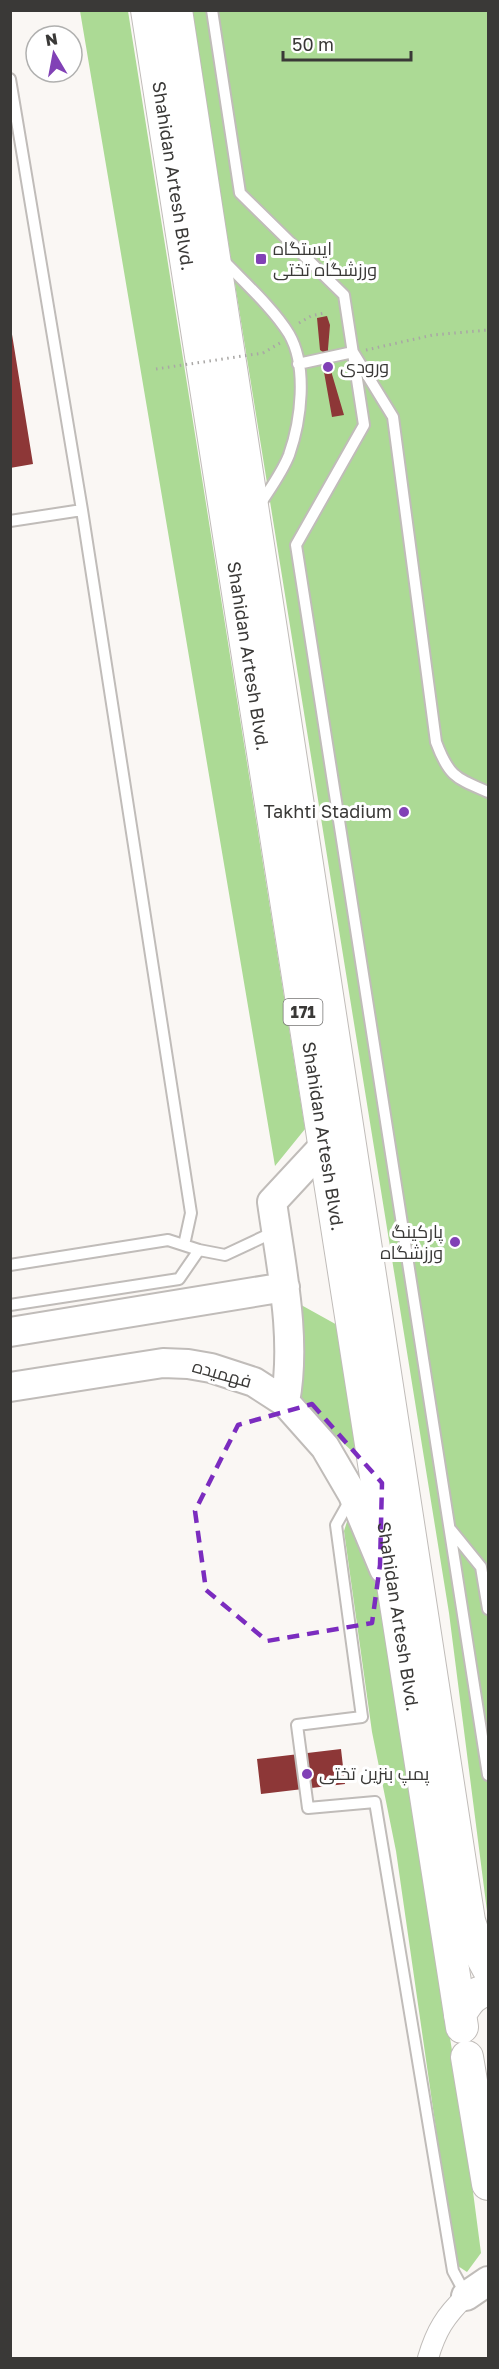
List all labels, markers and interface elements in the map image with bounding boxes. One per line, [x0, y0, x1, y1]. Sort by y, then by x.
north arrow [24, 24, 84, 84]
scale bar [283, 24, 410, 62]
text: N [44, 28, 59, 50]
text: 50 m [292, 33, 334, 55]
street label: Shahidan Artesh Blvd. [148, 80, 200, 272]
place label: ایستگاه ورزشگاه تختی [273, 237, 377, 281]
marker: ایستگاه ورزشگاه تختی [254, 252, 268, 266]
place label: ورودی [340, 355, 389, 378]
marker: ورودی [321, 360, 335, 374]
street label: Shahidan Artesh Blvd. [223, 560, 275, 752]
place label: Takhti Stadium [263, 800, 392, 822]
marker: Takhti Stadium [397, 805, 411, 819]
road number: 171 [284, 999, 322, 1025]
street label: Shahidan Artesh Blvd. [298, 1040, 350, 1232]
place label: پارکینگ ورزشگاه [380, 1220, 443, 1264]
marker: پارکینگ ورزشگاه [448, 1235, 462, 1249]
street label: فهمیده [190, 1354, 254, 1393]
street label: Shahidan Artesh Blvd. [373, 1520, 425, 1713]
place label: پمپ بنزین تختی [319, 1762, 430, 1786]
marker: پمپ بنزین تختی [300, 1767, 314, 1781]

